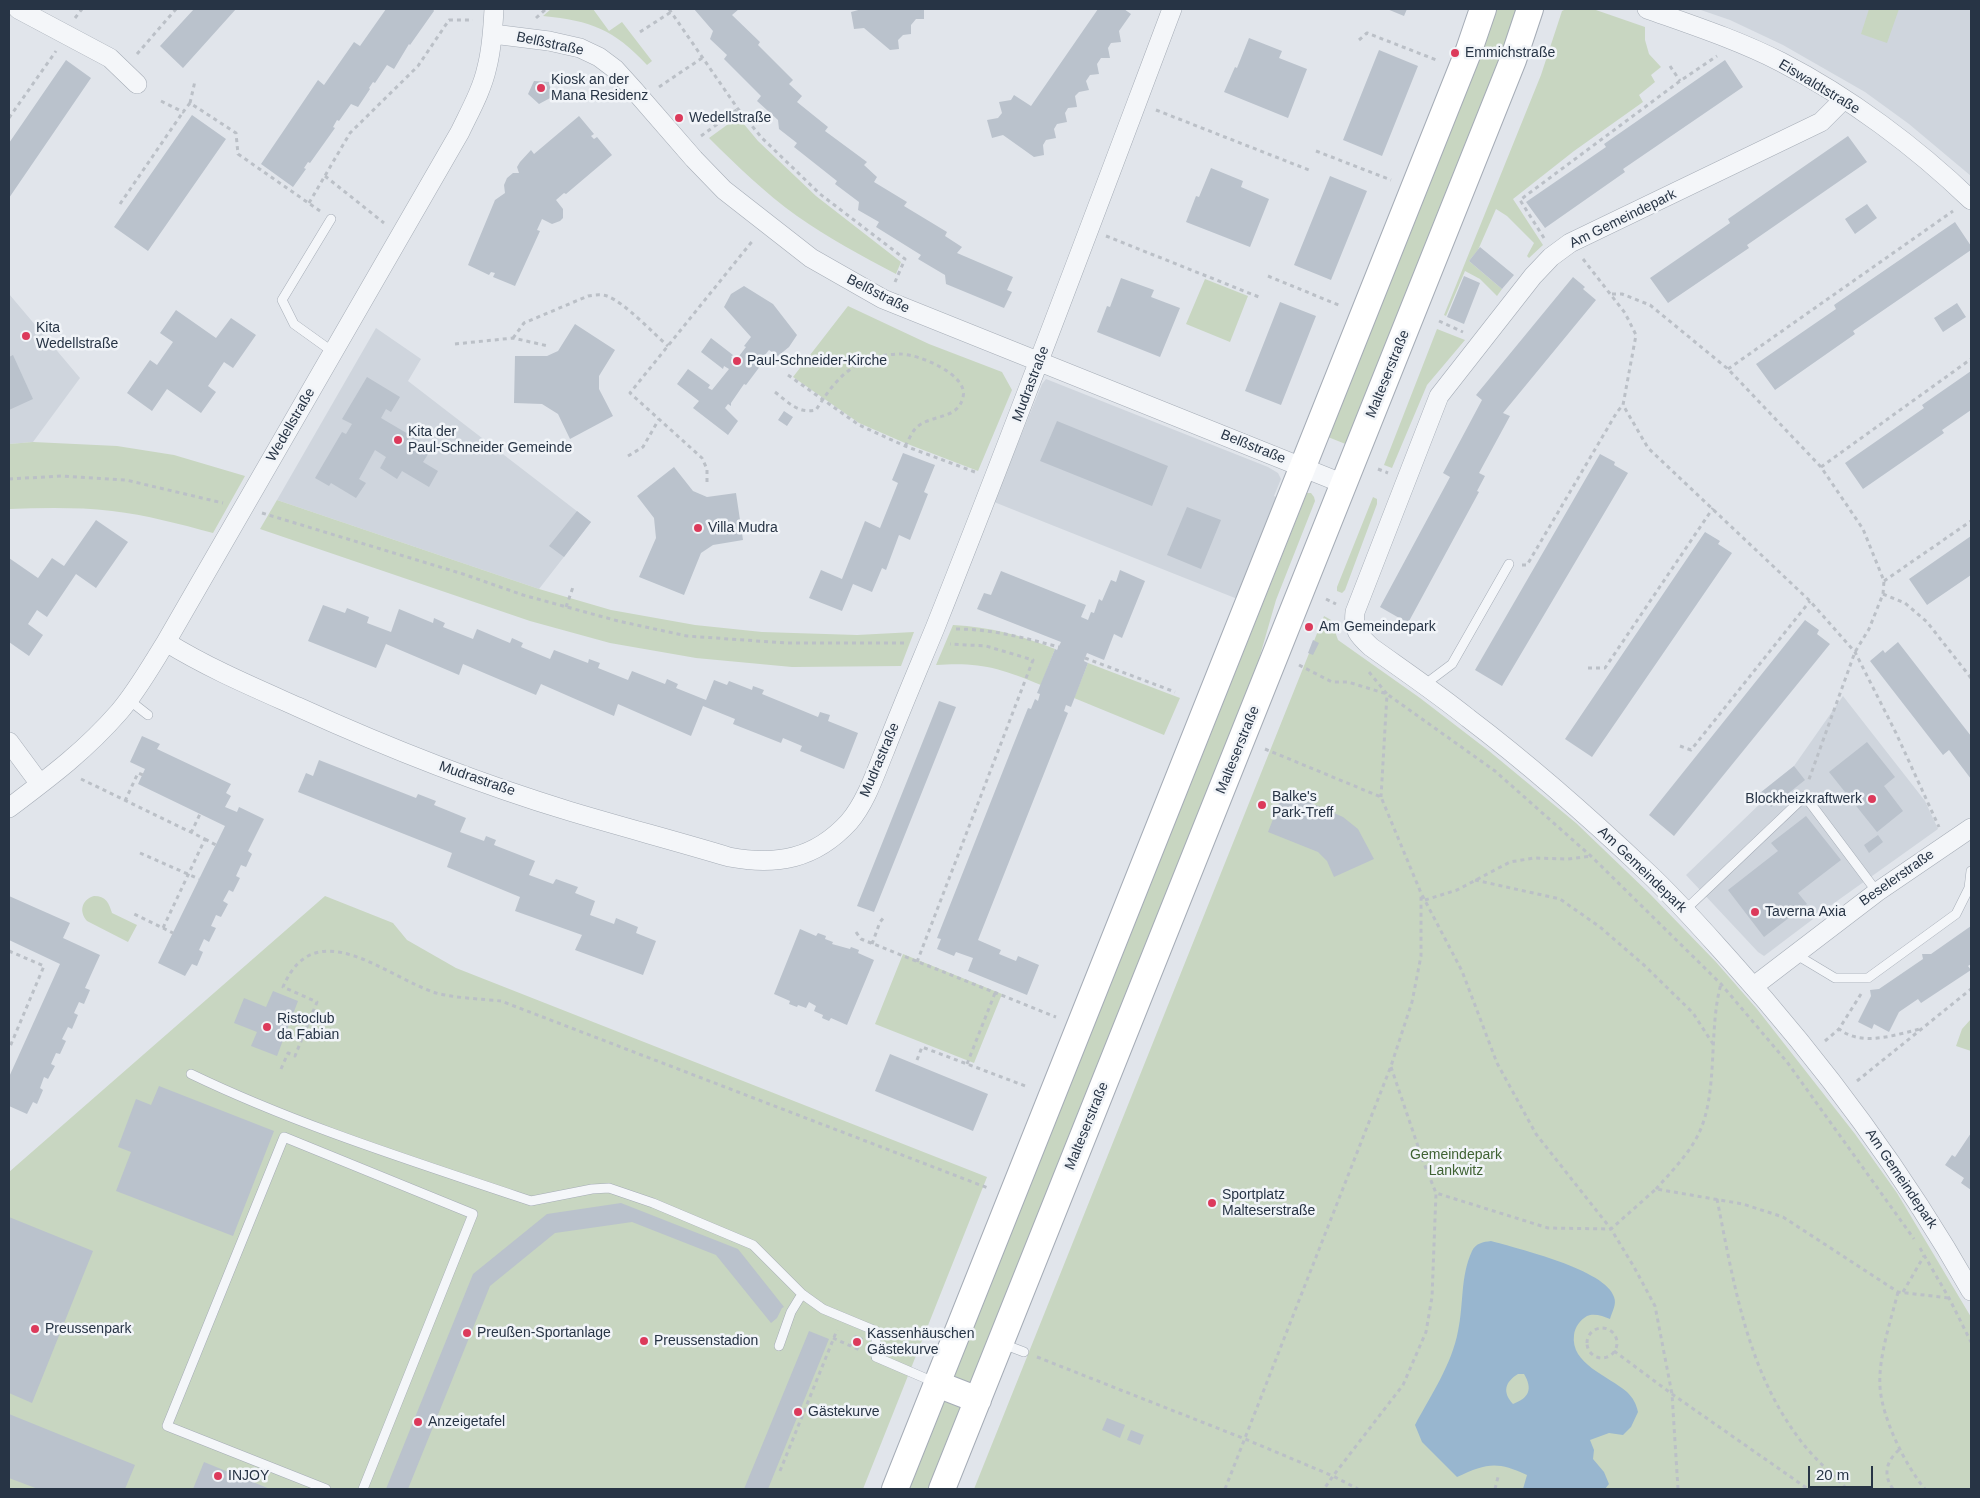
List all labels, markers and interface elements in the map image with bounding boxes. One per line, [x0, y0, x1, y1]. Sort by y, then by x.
street label: Belßstraße [515, 29, 585, 59]
place label: Emmichstraße [1465, 45, 1555, 61]
marker: Emmichstraße [1449, 47, 1461, 59]
street label: Eiswaldtstraße [1775, 56, 1863, 118]
place label: Kiosk an der Mana Residenz [551, 72, 648, 104]
marker: Kiosk an der Mana Residenz [535, 82, 547, 94]
place label: Wedellstraße [689, 110, 771, 126]
marker: Wedellstraße [673, 112, 685, 124]
street label: Am Gemeindepark [1567, 186, 1679, 252]
street label: Belßstraße [844, 271, 912, 317]
place label: Kita Wedellstraße [36, 320, 118, 352]
street label: Malteserstraße [1363, 328, 1413, 420]
marker: Kita Wedellstraße [20, 330, 32, 342]
street label: Mudrastraße [1009, 344, 1053, 424]
place label: Paul-Schneider-Kirche [747, 353, 887, 369]
marker: Paul-Schneider-Kirche [731, 355, 743, 367]
street label: Wedellstraße [263, 385, 319, 465]
place label: Kita der Paul-Schneider Gemeinde [408, 424, 572, 457]
street label: Belßstraße [1218, 426, 1288, 468]
marker: Kita der Paul-Schneider Gemeinde [392, 434, 404, 446]
place label: Villa Mudra [708, 520, 778, 536]
marker: Villa Mudra [692, 522, 704, 534]
place label: Am Gemeindepark [1319, 619, 1436, 635]
marker: Am Gemeindepark [1303, 621, 1315, 633]
street label: Malteserstraße [1213, 704, 1263, 796]
street label: Mudrastraße [857, 720, 903, 800]
street label: Mudrastraße [437, 758, 517, 800]
place label: Balke's Park-Treff [1272, 789, 1333, 822]
place label: Blockheizkraftwerk [1745, 791, 1862, 807]
marker: Blockheizkraftwerk [1866, 793, 1878, 805]
marker: Balke's Park-Treff [1256, 799, 1268, 811]
street label: Am Gemeindepark [1594, 823, 1690, 917]
street label: Beselerstraße [1856, 846, 1938, 910]
place label: Taverna Axia [1765, 904, 1846, 920]
marker: Taverna Axia [1749, 906, 1761, 918]
place label: Ristoclub da Fabian [277, 1011, 339, 1044]
marker: Ristoclub da Fabian [261, 1021, 273, 1033]
street label: Malteserstraße [1062, 1080, 1112, 1172]
street label: Am Gemeindepark [1861, 1126, 1941, 1232]
park label: Gemeindepark Lankwitz [1410, 1147, 1502, 1180]
place label: Sportplatz Malteserstraße [1222, 1187, 1315, 1220]
marker: Sportplatz Malteserstraße [1206, 1197, 1218, 1209]
place label: Preussenpark [45, 1321, 131, 1337]
marker: Preussenpark [29, 1323, 41, 1335]
place label: Preußen-Sportanlage [477, 1325, 611, 1341]
place label: Kassenhäuschen Gästekurve [867, 1326, 974, 1358]
marker: Preußen-Sportanlage [461, 1327, 473, 1339]
place label: Preussenstadion [654, 1333, 758, 1349]
marker: Preussenstadion [638, 1335, 650, 1347]
marker: Kassenhäuschen Gästekurve [851, 1336, 863, 1348]
place label: Gästekurve [808, 1404, 880, 1420]
marker: Gästekurve [792, 1406, 804, 1418]
place label: Anzeigetafel [428, 1414, 505, 1430]
marker: Anzeigetafel [412, 1416, 424, 1428]
scale bar [1810, 1456, 1875, 1488]
text: 20 m [1816, 1466, 1849, 1483]
place label: INJOY [228, 1468, 269, 1484]
marker: INJOY [212, 1470, 224, 1482]

